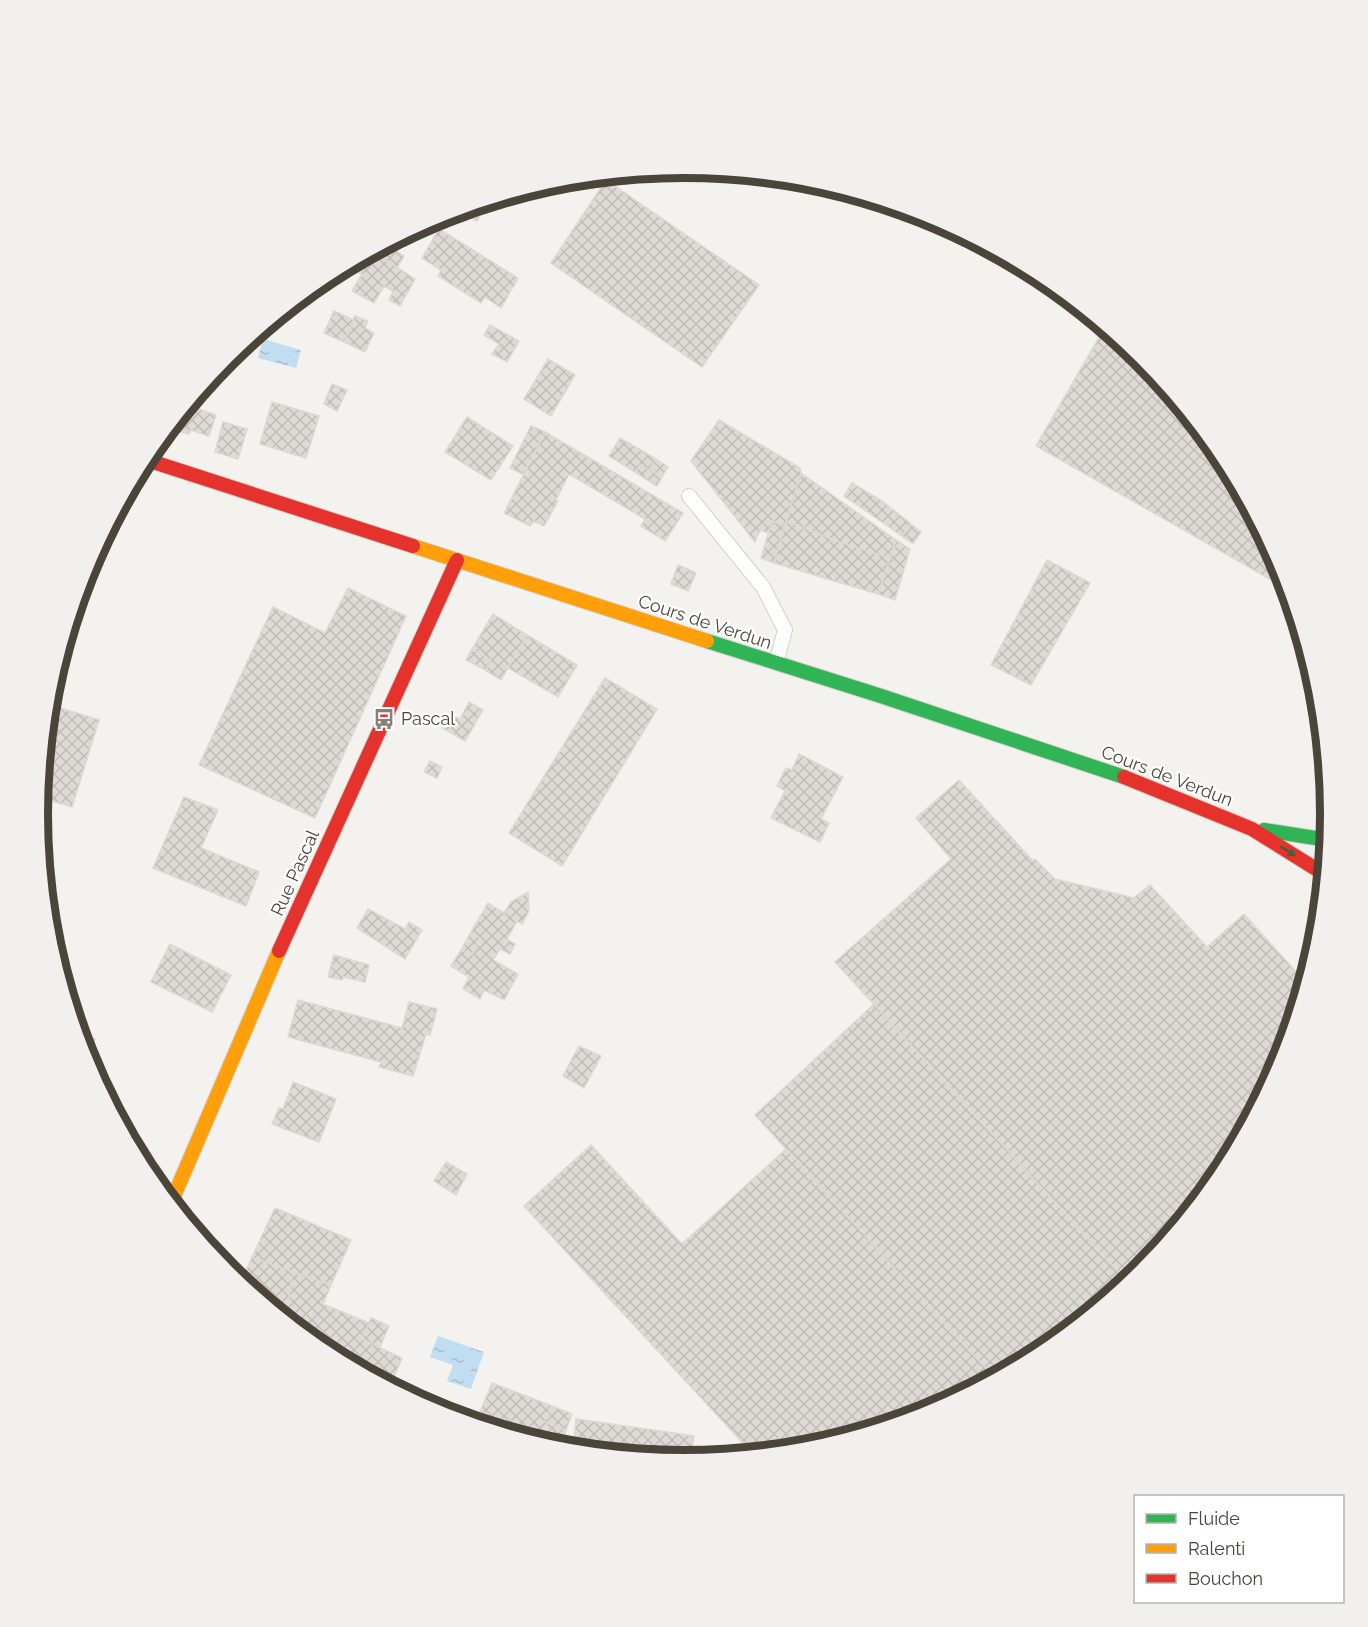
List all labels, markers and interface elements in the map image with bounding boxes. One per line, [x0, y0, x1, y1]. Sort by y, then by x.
street label: Cours de Verdun [636, 590, 775, 653]
bus stop icon: Pascal [372, 707, 396, 731]
place label: Pascal [401, 708, 455, 729]
street label: Cours de Verdun [1098, 741, 1236, 810]
street label: Rue Pascal [266, 827, 323, 919]
one-way arrow [1280, 846, 1296, 857]
legend [1134, 1495, 1344, 1603]
text: Fluide [1188, 1508, 1240, 1529]
text: Ralenti [1188, 1538, 1245, 1559]
text: Bouchon [1188, 1568, 1263, 1589]

